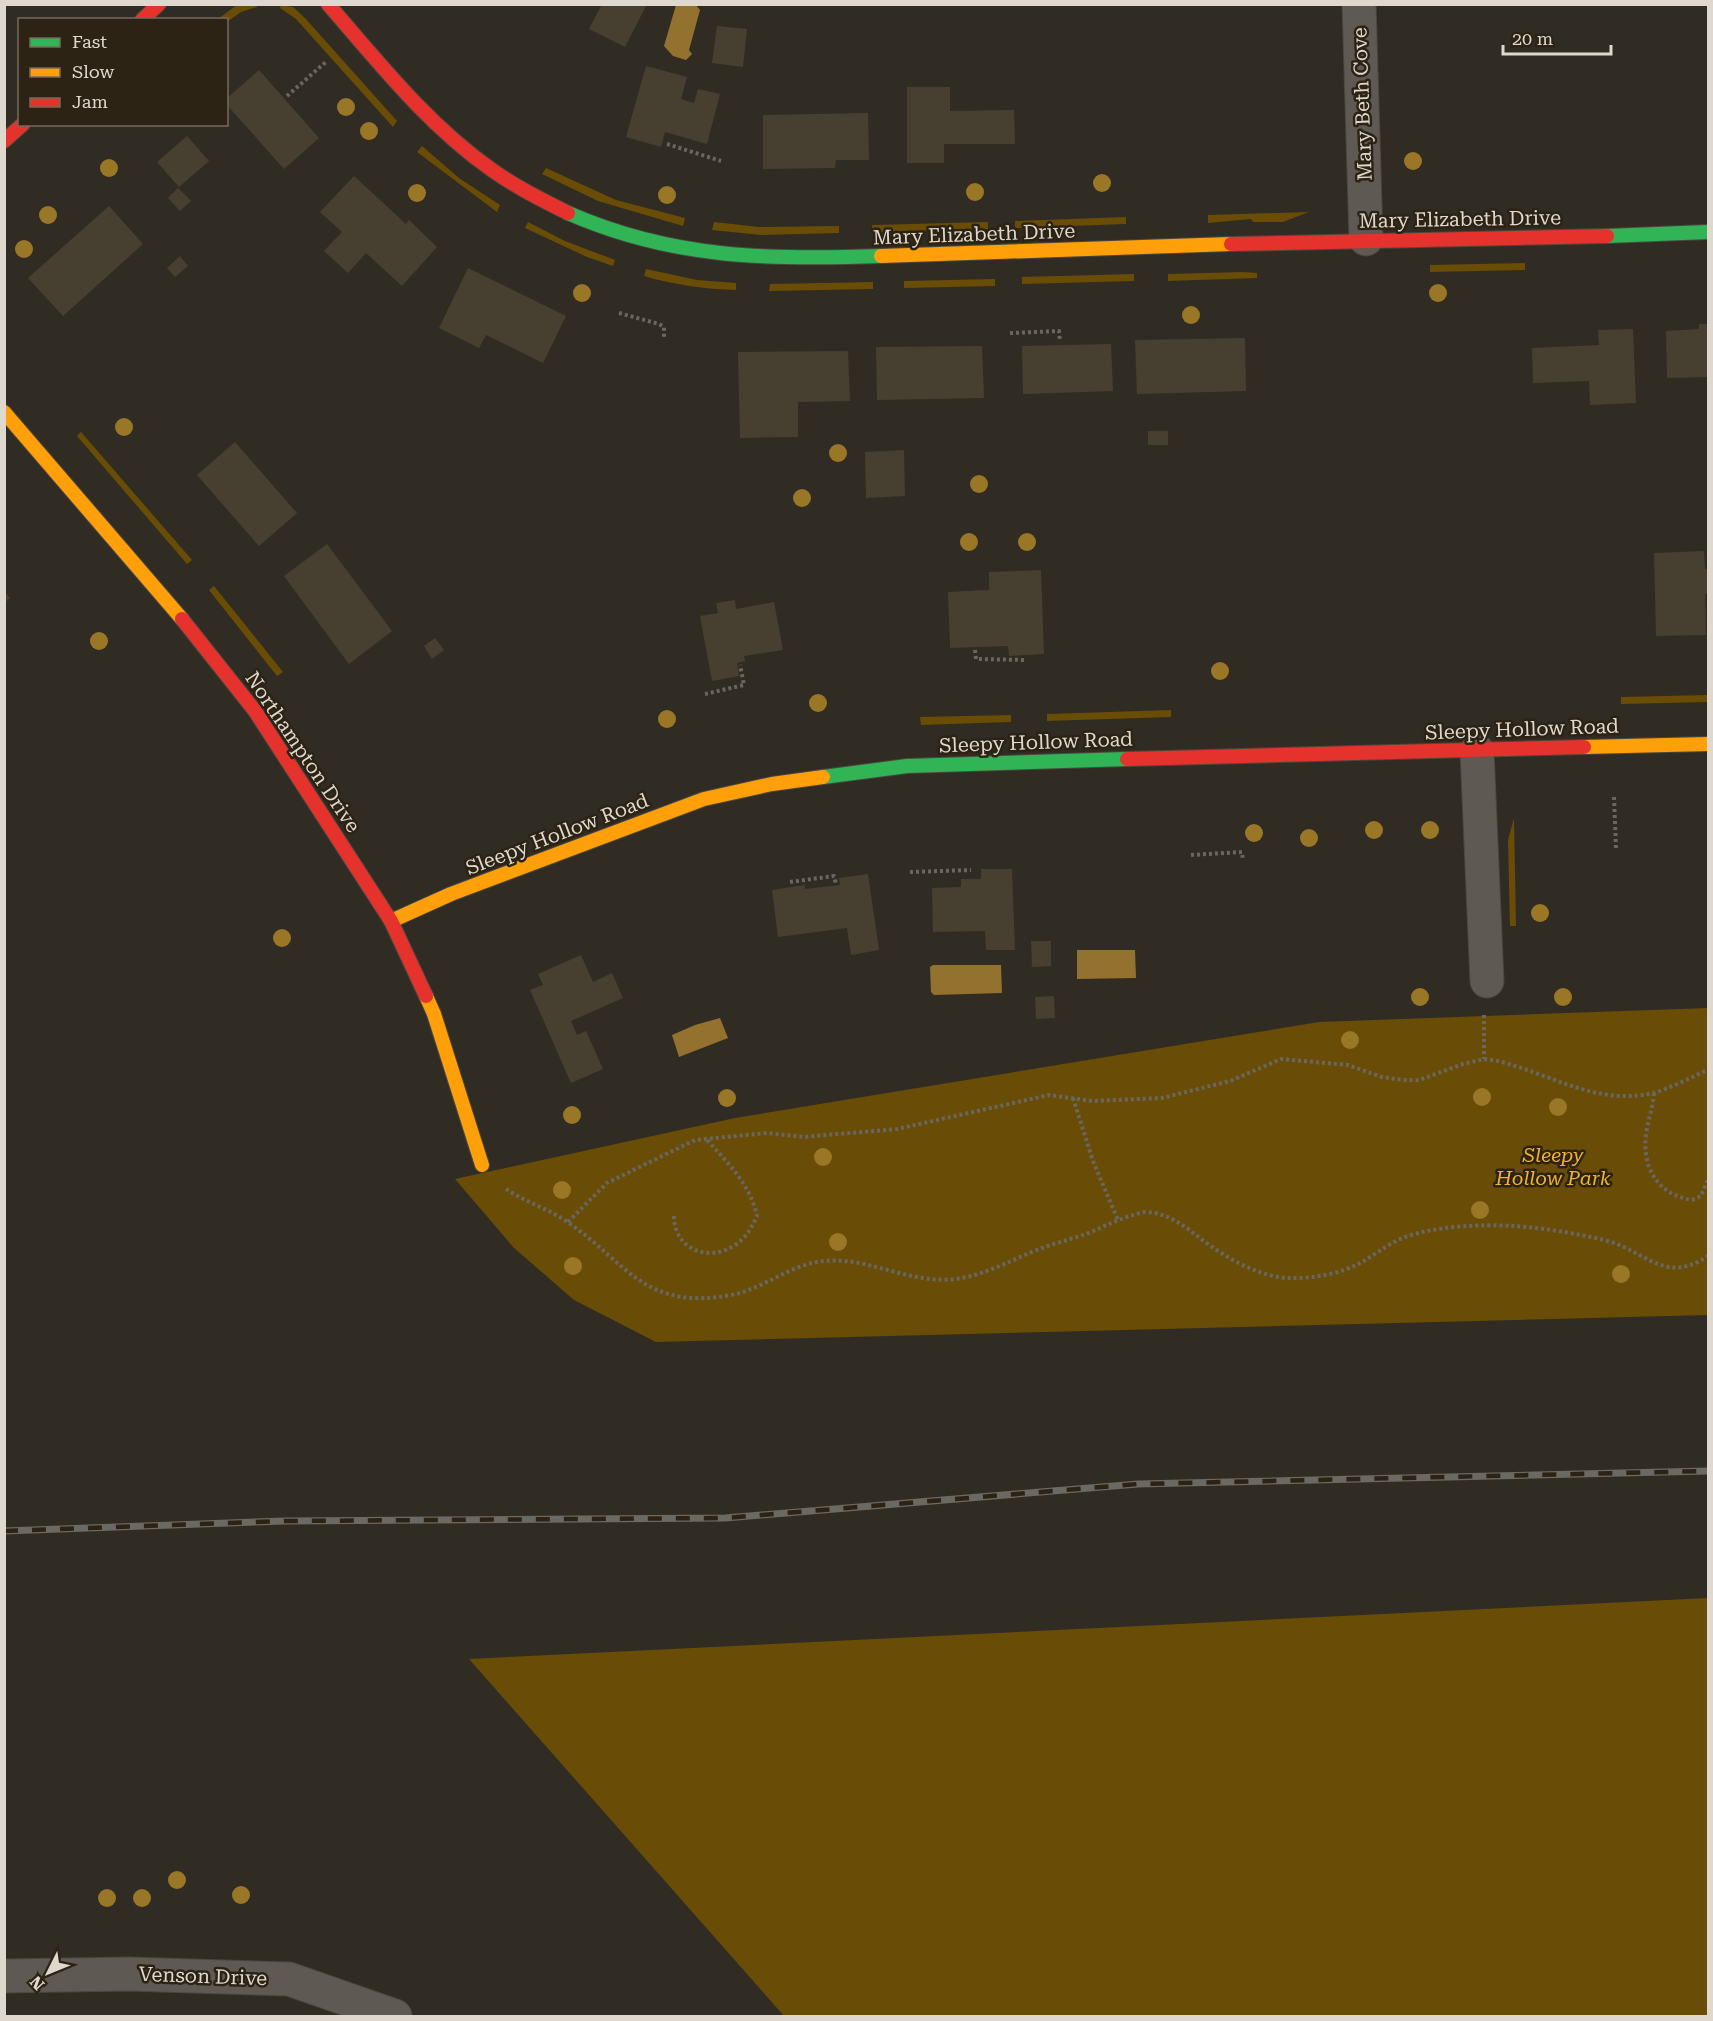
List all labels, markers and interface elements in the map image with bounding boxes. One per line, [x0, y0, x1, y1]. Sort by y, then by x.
legend [18, 18, 228, 126]
scale bar [1503, 18, 1611, 56]
street label: Mary Beth Cove [1347, 27, 1377, 181]
text: 20 m [1512, 28, 1553, 49]
text: Fast [72, 31, 107, 52]
text: Slow [72, 61, 114, 82]
text: Jam [72, 91, 108, 112]
street label: Mary Elizabeth Drive [1359, 205, 1561, 233]
street label: Mary Elizabeth Drive [872, 218, 1076, 250]
street label: Northampton Drive [240, 667, 366, 837]
street label: Sleepy Hollow Road [1425, 714, 1620, 744]
street label: Sleepy Hollow Road [939, 727, 1134, 757]
street label: Sleepy Hollow Road [462, 788, 652, 880]
park label: Sleepy Hollow Park [1494, 1143, 1611, 1190]
north arrow [18, 1943, 78, 2003]
street label: Venson Drive [138, 1962, 268, 1990]
text: N [26, 1972, 49, 1994]

